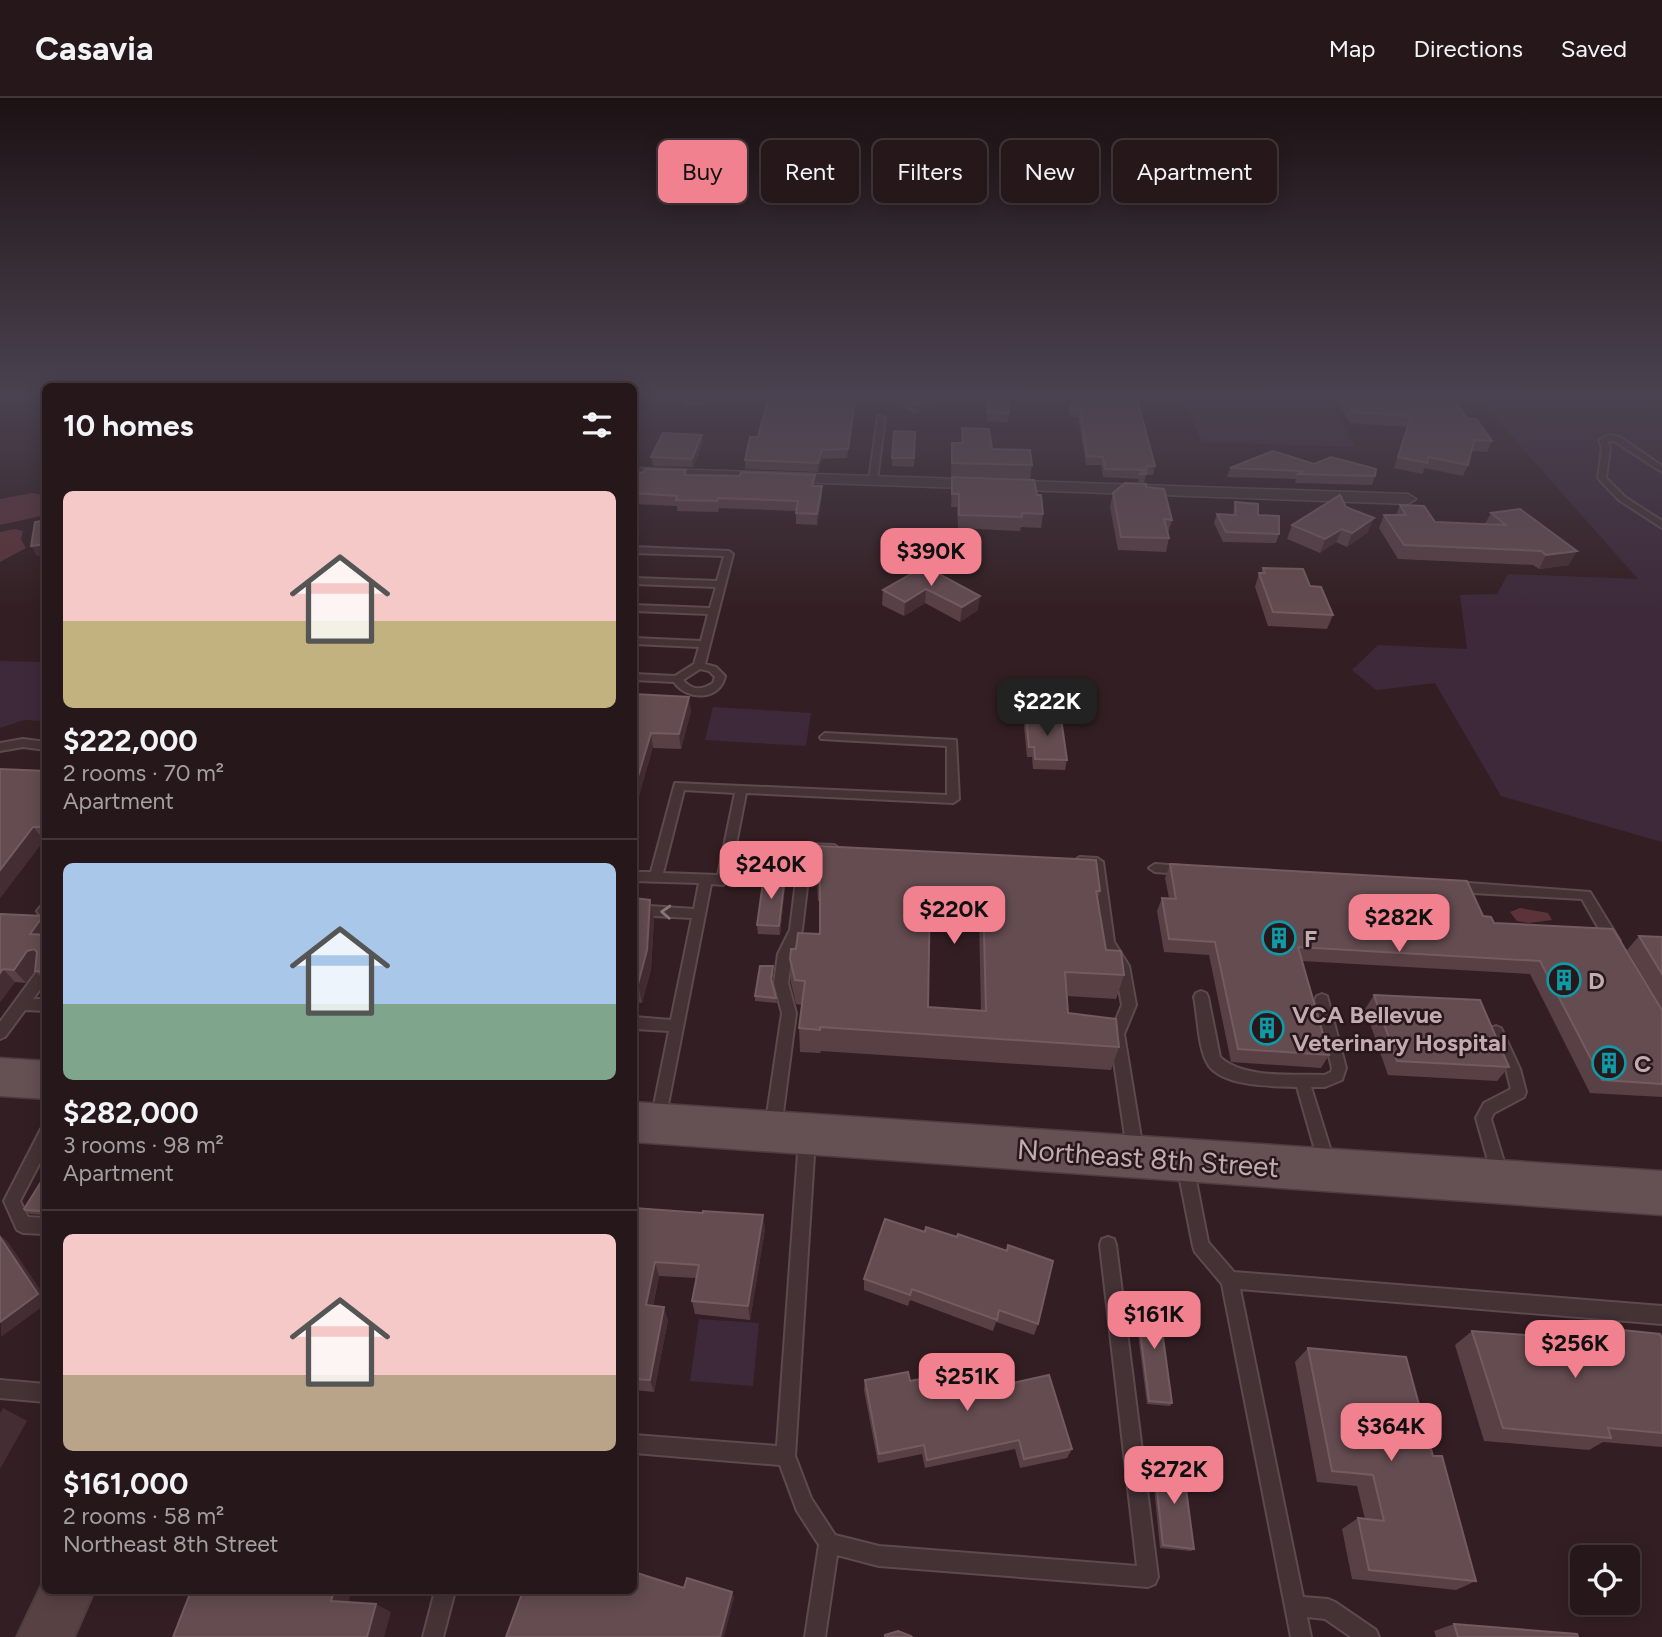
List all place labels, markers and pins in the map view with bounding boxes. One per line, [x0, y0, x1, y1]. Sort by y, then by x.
pin: $390K [882, 528, 980, 588]
pin: $222K [998, 678, 1096, 738]
pin: $240K [722, 842, 820, 901]
pin: $220K [905, 886, 1003, 946]
pin: $282K [1350, 894, 1448, 954]
building icon: F [1260, 919, 1298, 957]
place label: F [1304, 924, 1317, 953]
building icon: D [1545, 961, 1583, 999]
place label: D [1588, 966, 1605, 995]
place label: VCA Bellevue Veterinary Hospital [1292, 1000, 1507, 1057]
building icon: VCA Bellevue Veterinary Hospital [1248, 1009, 1286, 1047]
building icon: C [1590, 1044, 1628, 1082]
place label: C [1634, 1049, 1651, 1078]
pin: $161K [1105, 1292, 1203, 1351]
pin: $256K [1526, 1320, 1624, 1380]
pin: $251K [918, 1354, 1016, 1413]
pin: $364K [1342, 1404, 1440, 1463]
pin: $272K [1125, 1446, 1223, 1506]

